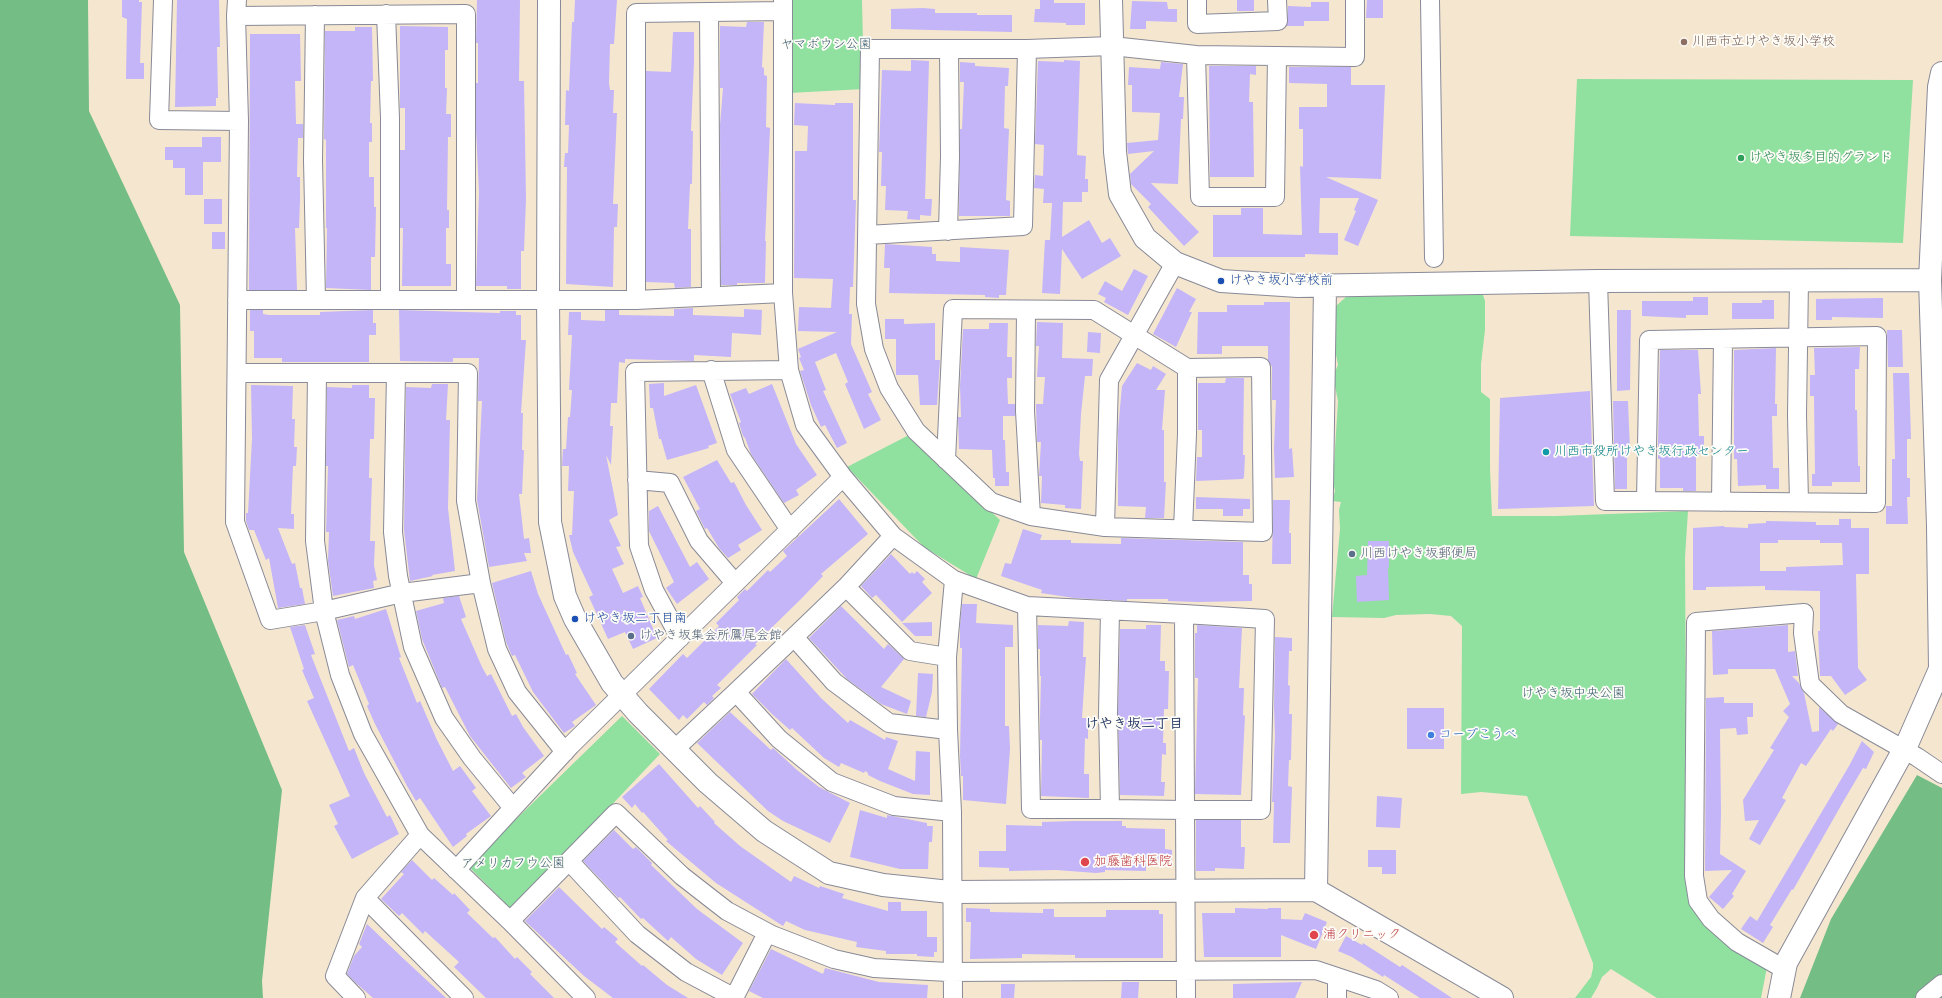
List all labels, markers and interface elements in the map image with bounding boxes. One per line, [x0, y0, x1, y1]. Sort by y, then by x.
place label: 川西市立けやき坂小学校 [1692, 34, 1835, 50]
park label: ヤマボウシ公園 [781, 37, 871, 53]
marker: 川西市立けやき坂小学校 [1679, 37, 1689, 47]
place label: けやき坂多目的グランド [1749, 150, 1892, 166]
marker: けやき坂多目的グランド [1736, 153, 1746, 163]
place label: けやき坂小学校前 [1229, 273, 1333, 289]
marker: けやき坂小学校前 [1216, 276, 1226, 286]
place label: 川西市役所けやき坂行政センター [1554, 444, 1749, 460]
marker: 川西市役所けやき坂行政センター [1541, 447, 1551, 457]
place label: 川西けやき坂郵便局 [1360, 546, 1477, 562]
marker: 川西けやき坂郵便局 [1347, 549, 1357, 559]
place label: けやき坂二丁目南 [583, 611, 687, 627]
marker: けやき坂二丁目南 [570, 614, 580, 624]
place label: けやき坂集会所鷹尾会館 [639, 628, 782, 644]
marker: けやき坂集会所鷹尾会館 [626, 631, 636, 641]
park label: けやき坂中央公園 [1521, 686, 1625, 702]
district label: けやき坂二丁目 [1085, 716, 1183, 732]
place label: コープこうべ [1439, 727, 1517, 743]
marker: コープこうべ [1426, 730, 1436, 740]
place label: 加藤歯科医院 [1094, 854, 1172, 870]
park label: アメリカフウ公園 [461, 856, 565, 872]
marker: 加藤歯科医院 [1079, 856, 1091, 868]
place label: 浦クリニック [1323, 927, 1401, 943]
marker: 浦クリニック [1308, 929, 1320, 941]

